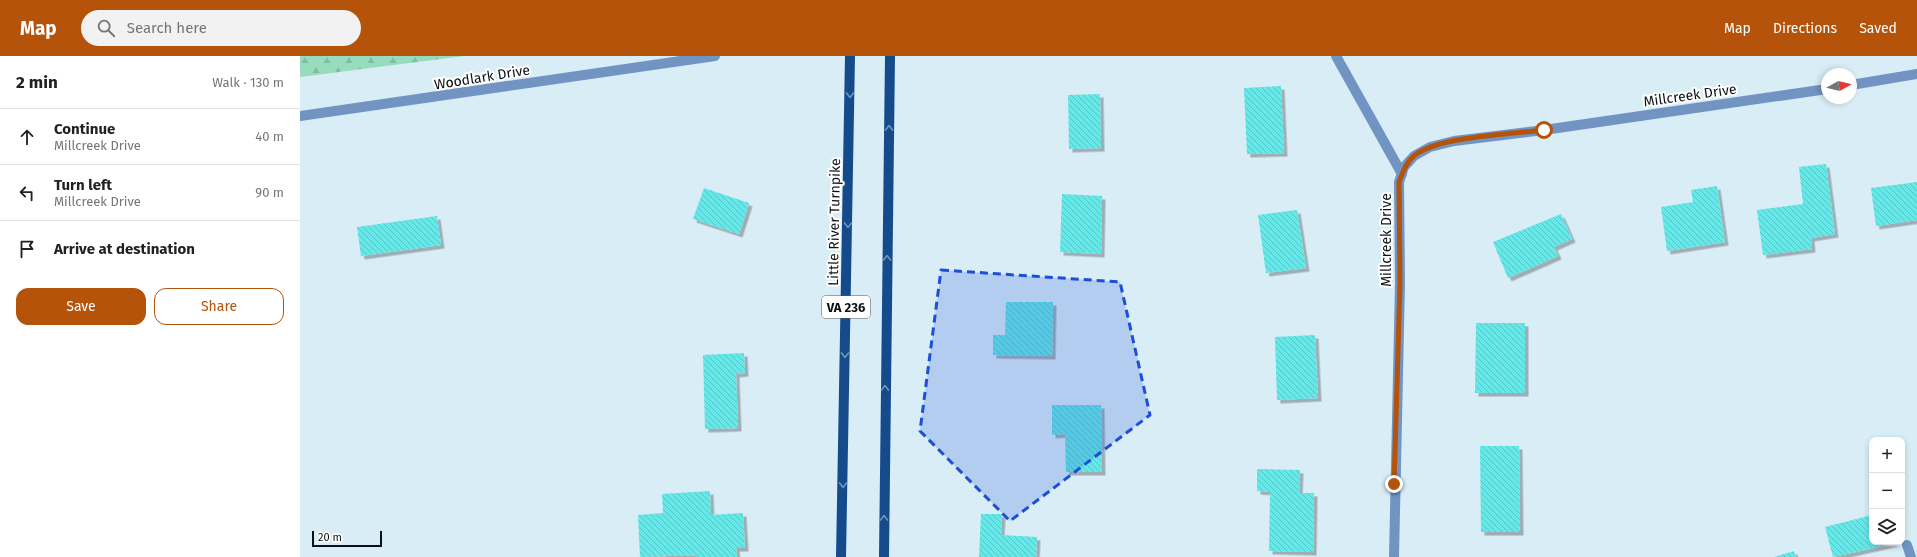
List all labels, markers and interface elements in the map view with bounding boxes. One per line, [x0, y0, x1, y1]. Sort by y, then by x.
search box [81, 10, 361, 46]
text: Map [20, 17, 57, 40]
icon: search [95, 17, 117, 39]
text: Search here [127, 19, 207, 37]
text: Map [1724, 20, 1751, 37]
text: Directions [1773, 20, 1837, 37]
text: Saved [1859, 20, 1897, 37]
street label: Woodlark Drive [433, 62, 531, 93]
north arrow [1821, 68, 1857, 104]
text: 2 min [16, 72, 58, 93]
text: Walk · 130 m [212, 75, 284, 90]
street label: Millcreek Drive [1643, 81, 1738, 110]
one-way arrow [846, 92, 854, 98]
text: Continue [54, 120, 115, 138]
route start [1535, 121, 1553, 139]
one-way arrow [885, 125, 893, 131]
icon: ahead [16, 126, 38, 148]
text: 40 m [255, 129, 284, 144]
text: Millcreek Drive [54, 138, 141, 153]
street label: Little River Turnpike [825, 158, 844, 286]
text: Turn left [54, 176, 112, 194]
icon: left [16, 182, 38, 204]
text: 90 m [255, 185, 284, 200]
street label: Millcreek Drive [1378, 193, 1395, 287]
text: Millcreek Drive [54, 194, 141, 209]
one-way arrow [843, 222, 852, 228]
icon: arrive [16, 238, 38, 260]
text: Arrive at destination [54, 240, 195, 258]
one-way arrow [883, 255, 891, 261]
button: Save [16, 288, 146, 325]
button: Share [154, 288, 284, 325]
road number: VA 236 [822, 296, 870, 318]
one-way arrow [841, 352, 849, 358]
one-way arrow [881, 385, 889, 391]
map controls [1869, 437, 1905, 545]
button: + [1869, 437, 1905, 473]
button: − [1869, 473, 1905, 509]
route end [1385, 475, 1403, 493]
one-way arrow [839, 482, 847, 488]
button: layers [1869, 509, 1905, 545]
one-way arrow [880, 515, 888, 521]
scale bar [312, 529, 382, 548]
text: 20 m [318, 531, 342, 544]

